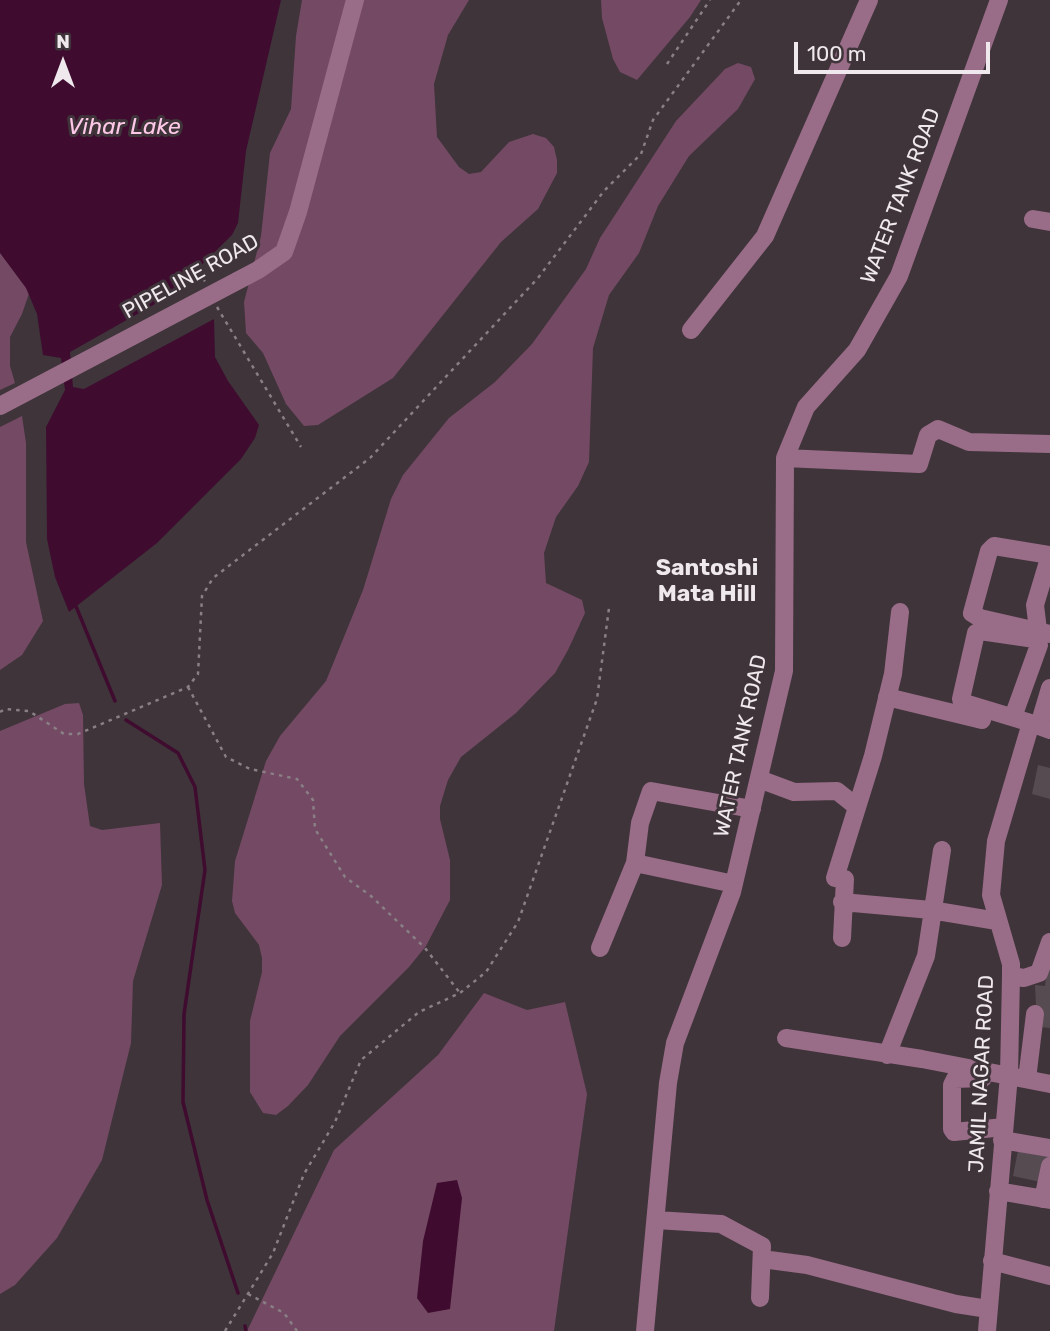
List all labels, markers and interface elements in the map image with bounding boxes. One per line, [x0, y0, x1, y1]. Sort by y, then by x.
north arrow [28, 28, 98, 98]
scale bar [798, 28, 994, 72]
text: N [56, 30, 70, 53]
text: 100 m [807, 41, 866, 66]
street label: WATER TANK ROAD [856, 105, 946, 287]
water label: Vihar Lake [67, 113, 181, 141]
street label: PIPELINE ROAD [119, 229, 263, 325]
district label: Santoshi Mata Hill [656, 554, 758, 608]
street label: WATER TANK ROAD [709, 653, 773, 839]
street label: JAMIL NAGAR ROAD [964, 974, 1000, 1174]

